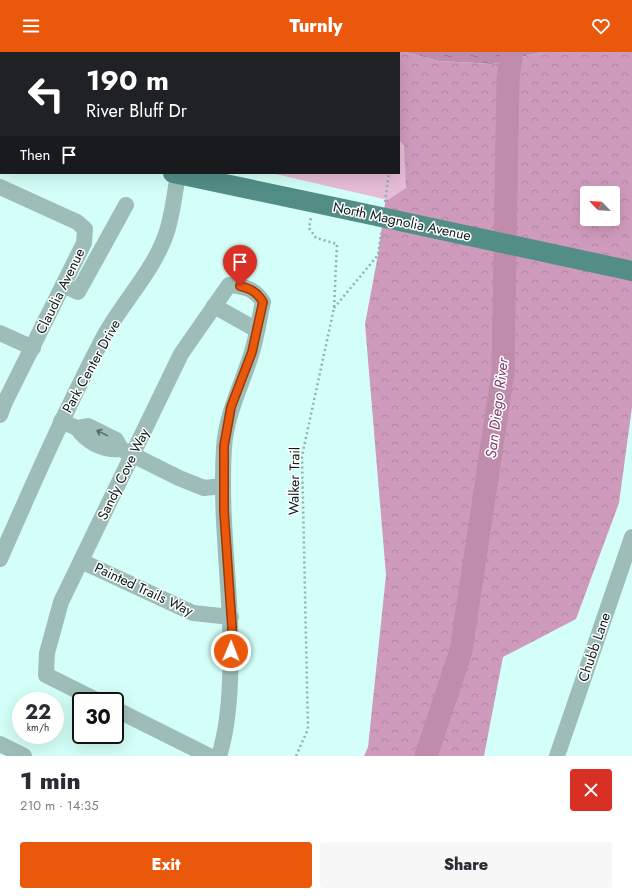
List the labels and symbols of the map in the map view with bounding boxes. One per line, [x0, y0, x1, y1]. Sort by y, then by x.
north arrow [580, 186, 620, 226]
street label: North Magnolia Avenue [331, 197, 473, 245]
street label: Claudia Avenue [31, 245, 89, 337]
pin [223, 245, 257, 286]
street label: Park Center Drive [57, 316, 125, 416]
water label: San Diego River [480, 356, 514, 459]
street label: Sandy Cove Way [92, 424, 154, 523]
one-way arrow [96, 429, 108, 436]
street label: Walker Trail [283, 447, 305, 515]
street label: Painted Trails Way [91, 557, 197, 621]
street label: Chubb Lane [573, 610, 615, 684]
position arrow [210, 630, 252, 672]
speed limit sign: 30 [72, 692, 124, 744]

